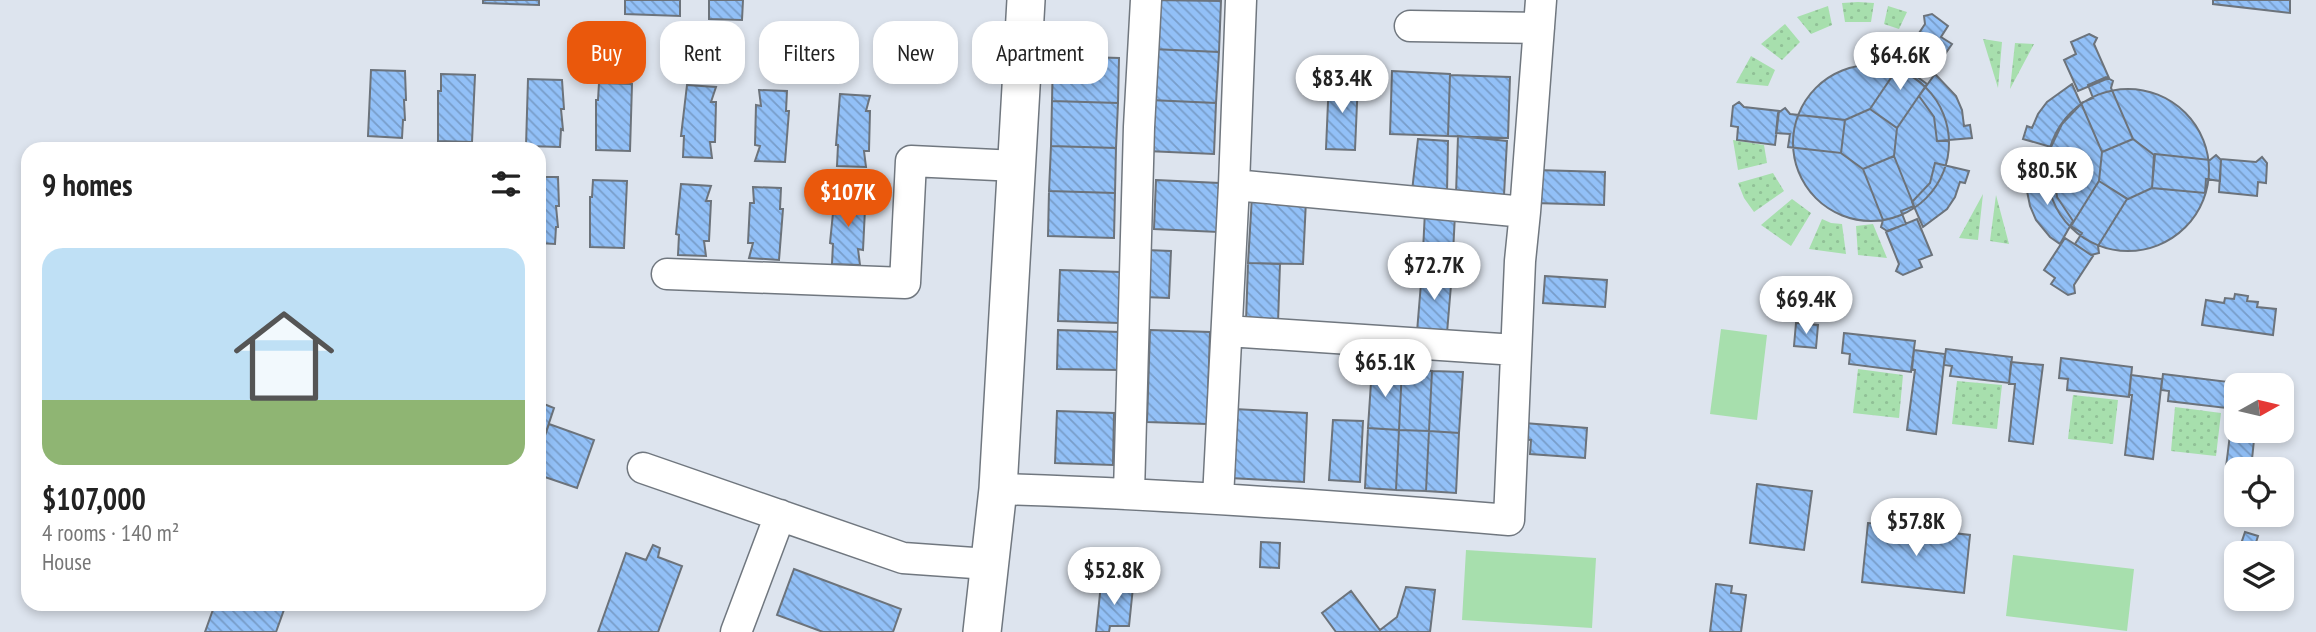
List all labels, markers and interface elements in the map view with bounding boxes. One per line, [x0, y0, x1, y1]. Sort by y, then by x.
chip: Buy [567, 21, 646, 84]
chip: Rent [660, 21, 745, 84]
chip: Filters [759, 21, 859, 84]
chip: New [873, 21, 958, 84]
chip: Apartment [972, 21, 1108, 84]
pin: $64.6K [1843, 32, 1957, 92]
text: $64.6K [1870, 40, 1930, 69]
pin: $83.4K [1285, 55, 1399, 115]
text: $83.4K [1312, 63, 1372, 92]
pin: $80.5K [1990, 148, 2104, 207]
text: $80.5K [2017, 155, 2077, 184]
text: 9 homes [42, 165, 133, 204]
icon: filters [487, 165, 525, 203]
pin: $107K [799, 170, 897, 229]
text: $107K [820, 177, 876, 206]
pin: $72.7K [1377, 243, 1491, 302]
text: $72.7K [1404, 250, 1464, 279]
pin: $69.4K [1749, 276, 1863, 336]
text: $69.4K [1776, 284, 1836, 313]
icon: home [221, 293, 347, 419]
pin: $65.1K [1328, 340, 1442, 399]
text: $65.1K [1355, 347, 1415, 376]
north arrow [2224, 373, 2294, 443]
map controls [2224, 373, 2294, 611]
button: locate [2224, 457, 2294, 527]
text: $107,000 [42, 479, 146, 518]
pin: $57.8K [1859, 498, 1973, 558]
text: $57.8K [1887, 506, 1945, 535]
text: 4 rooms · 140 m² [42, 518, 179, 547]
button: layers [2224, 541, 2294, 611]
text: House [42, 547, 92, 576]
pin: $52.8K [1057, 548, 1171, 607]
text: $52.8K [1084, 555, 1144, 584]

